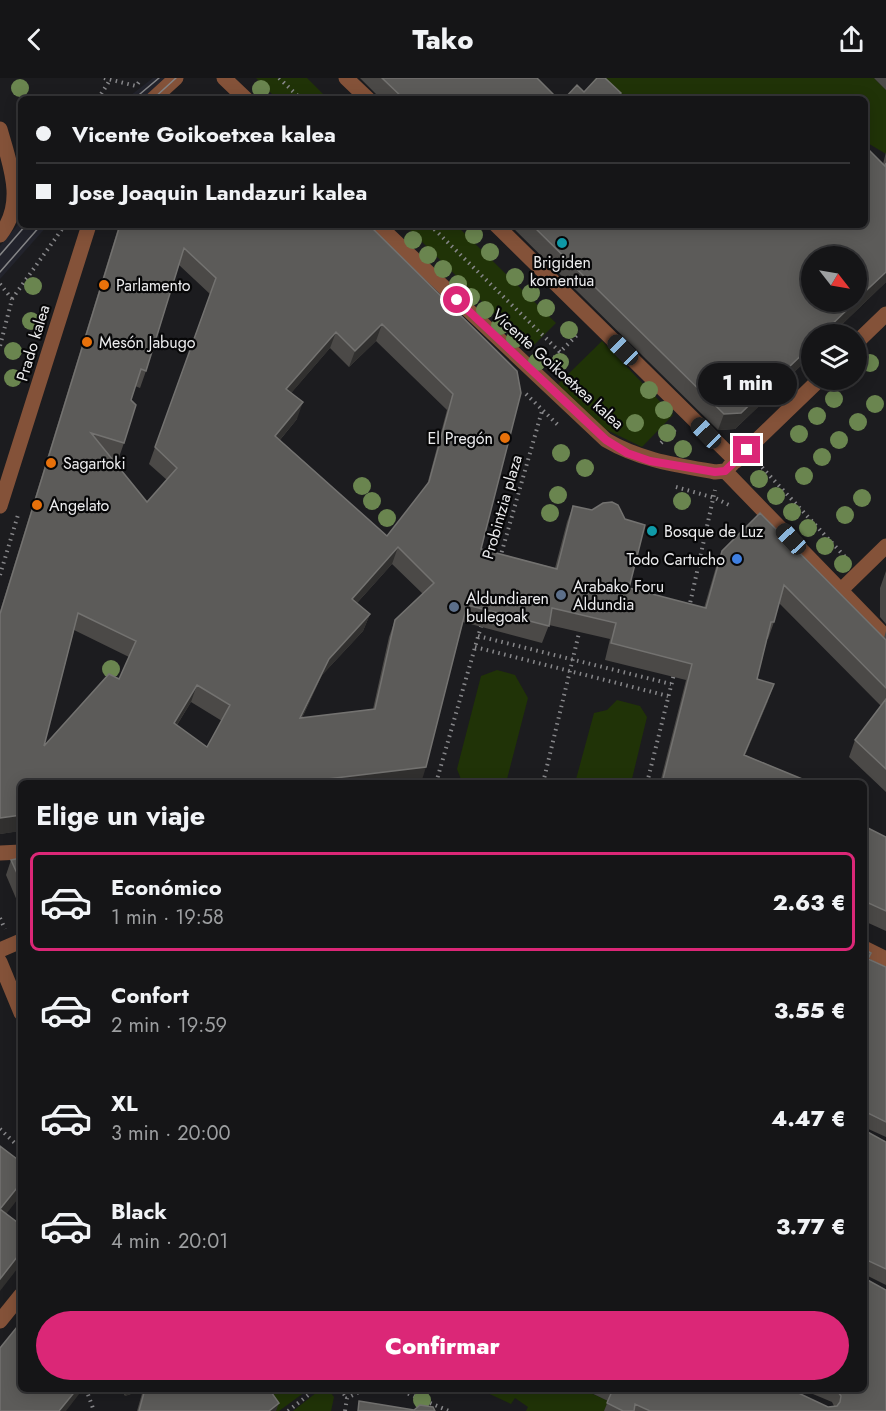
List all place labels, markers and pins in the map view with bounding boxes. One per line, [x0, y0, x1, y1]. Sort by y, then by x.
marker: Brigiden komentua [555, 236, 569, 250]
place label: Brigiden komentua [530, 251, 594, 292]
place label: Parlamento [116, 274, 191, 297]
marker: Parlamento [97, 278, 111, 292]
place label: Mesón Jabugo [99, 331, 196, 354]
marker: Mesón Jabugo [80, 335, 94, 349]
place label: El Pregón [428, 427, 493, 450]
marker: El Pregón [498, 431, 512, 445]
place label: Sagartoki [63, 452, 126, 475]
marker: Sagartoki [44, 456, 58, 470]
place label: Angelato [49, 494, 110, 517]
marker: Angelato [30, 498, 44, 512]
place label: Bosque de Luz [664, 520, 764, 543]
marker: Bosque de Luz [645, 524, 659, 538]
place label: Todo Cartucho [627, 548, 725, 571]
marker: Todo Cartucho [730, 552, 744, 566]
place label: Arabako Foru Aldundia [573, 575, 664, 616]
place label: Aldundiaren bulegoak [466, 587, 549, 628]
marker: Arabako Foru Aldundia [554, 588, 568, 602]
marker: Aldundiaren bulegoak [447, 600, 461, 614]

